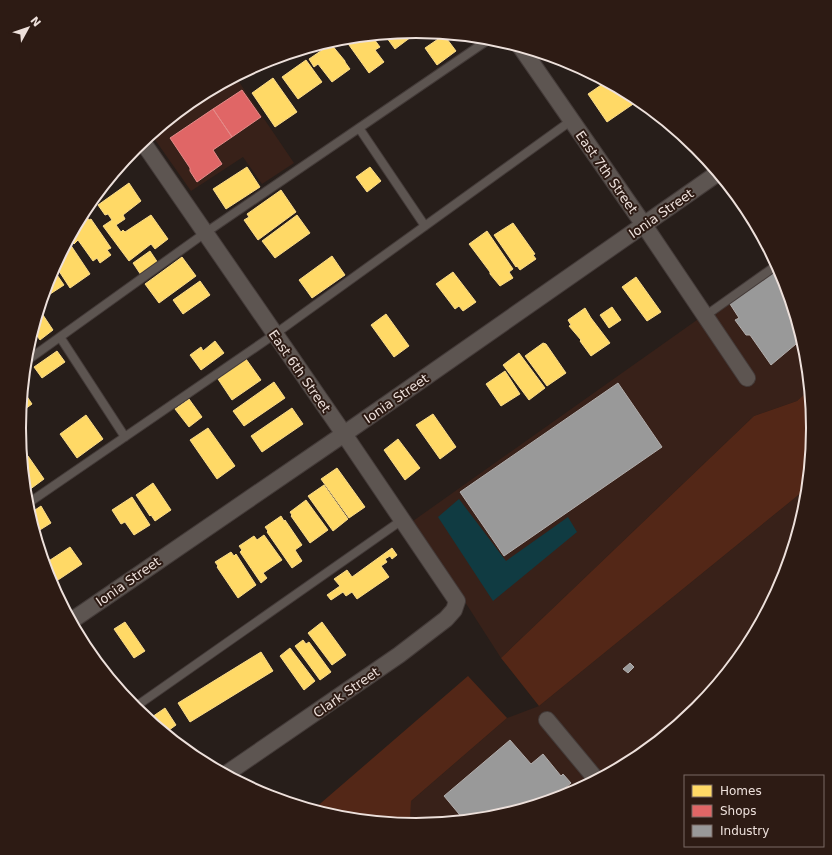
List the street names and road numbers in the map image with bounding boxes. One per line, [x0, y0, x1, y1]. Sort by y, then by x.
street label: East 7th Street [573, 128, 641, 216]
street label: Ionia Street [626, 186, 696, 241]
street label: East 6th Street [266, 327, 334, 415]
street label: Ionia Street [361, 371, 431, 426]
street label: Ionia Street [93, 554, 163, 609]
street label: Clark Street [310, 664, 382, 721]

